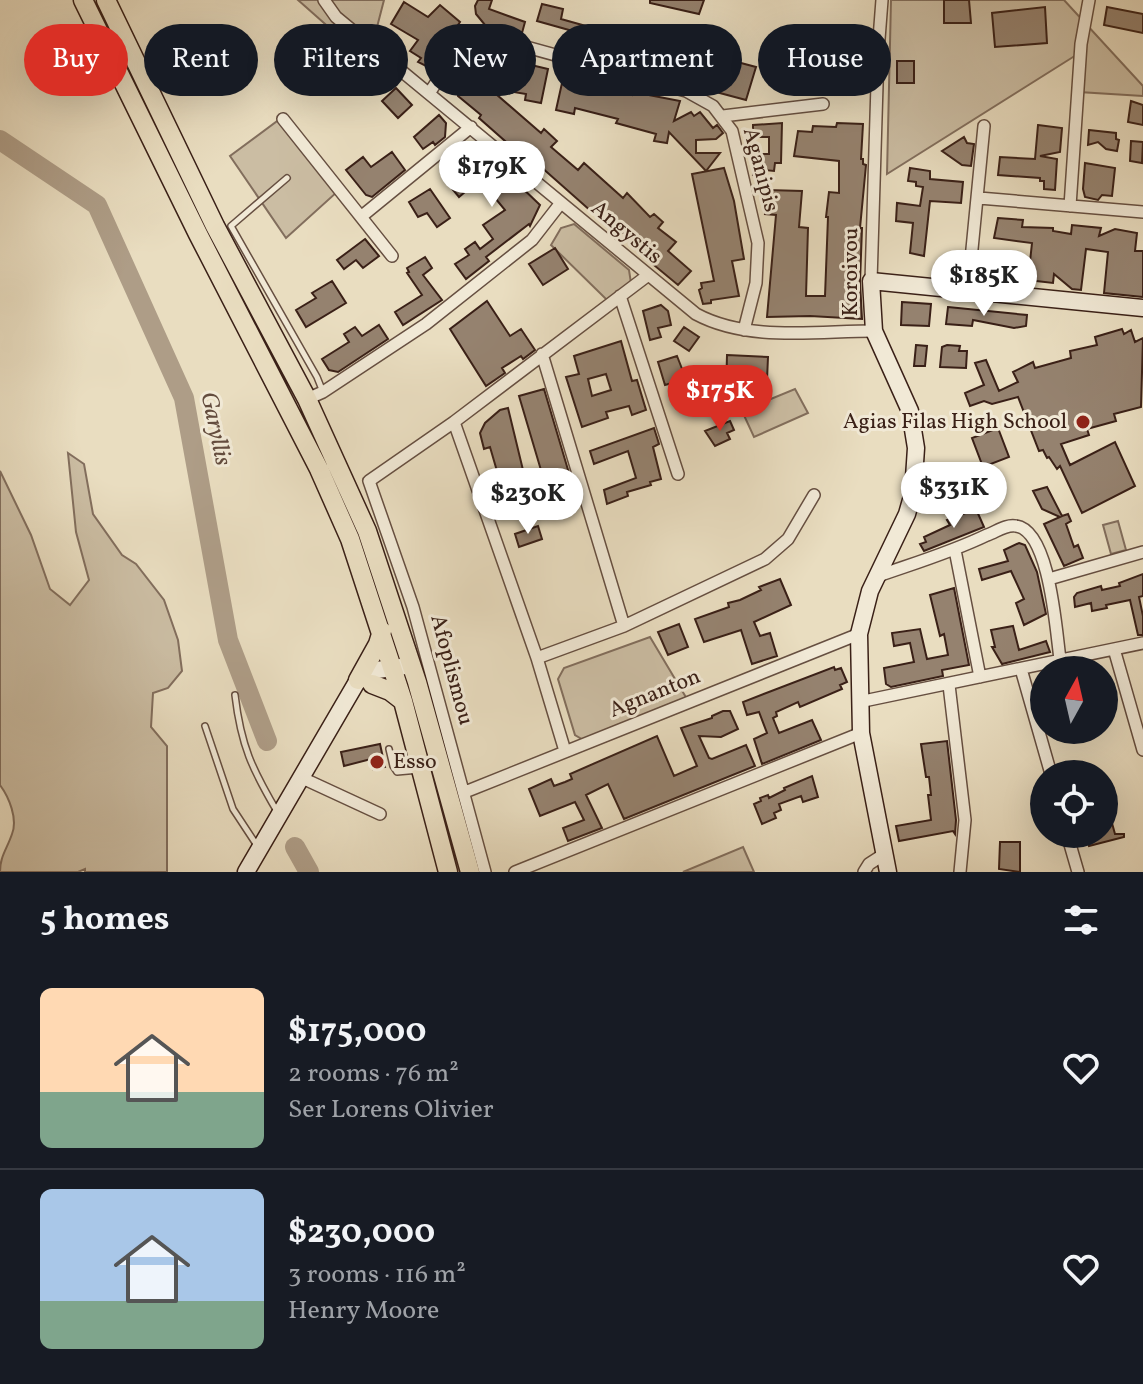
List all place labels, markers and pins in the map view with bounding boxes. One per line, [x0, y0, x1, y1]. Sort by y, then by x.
pin: $179K [436, 141, 548, 209]
pin: $185K [928, 250, 1040, 318]
pin: $175K [664, 365, 776, 433]
place label: Agias Filas High School [843, 407, 1067, 438]
marker: Agias Filas High School [1074, 413, 1092, 431]
pin: $331K [898, 462, 1010, 530]
pin: $230K [472, 468, 584, 536]
place label: Esso [393, 747, 437, 778]
marker: Esso [368, 753, 386, 771]

